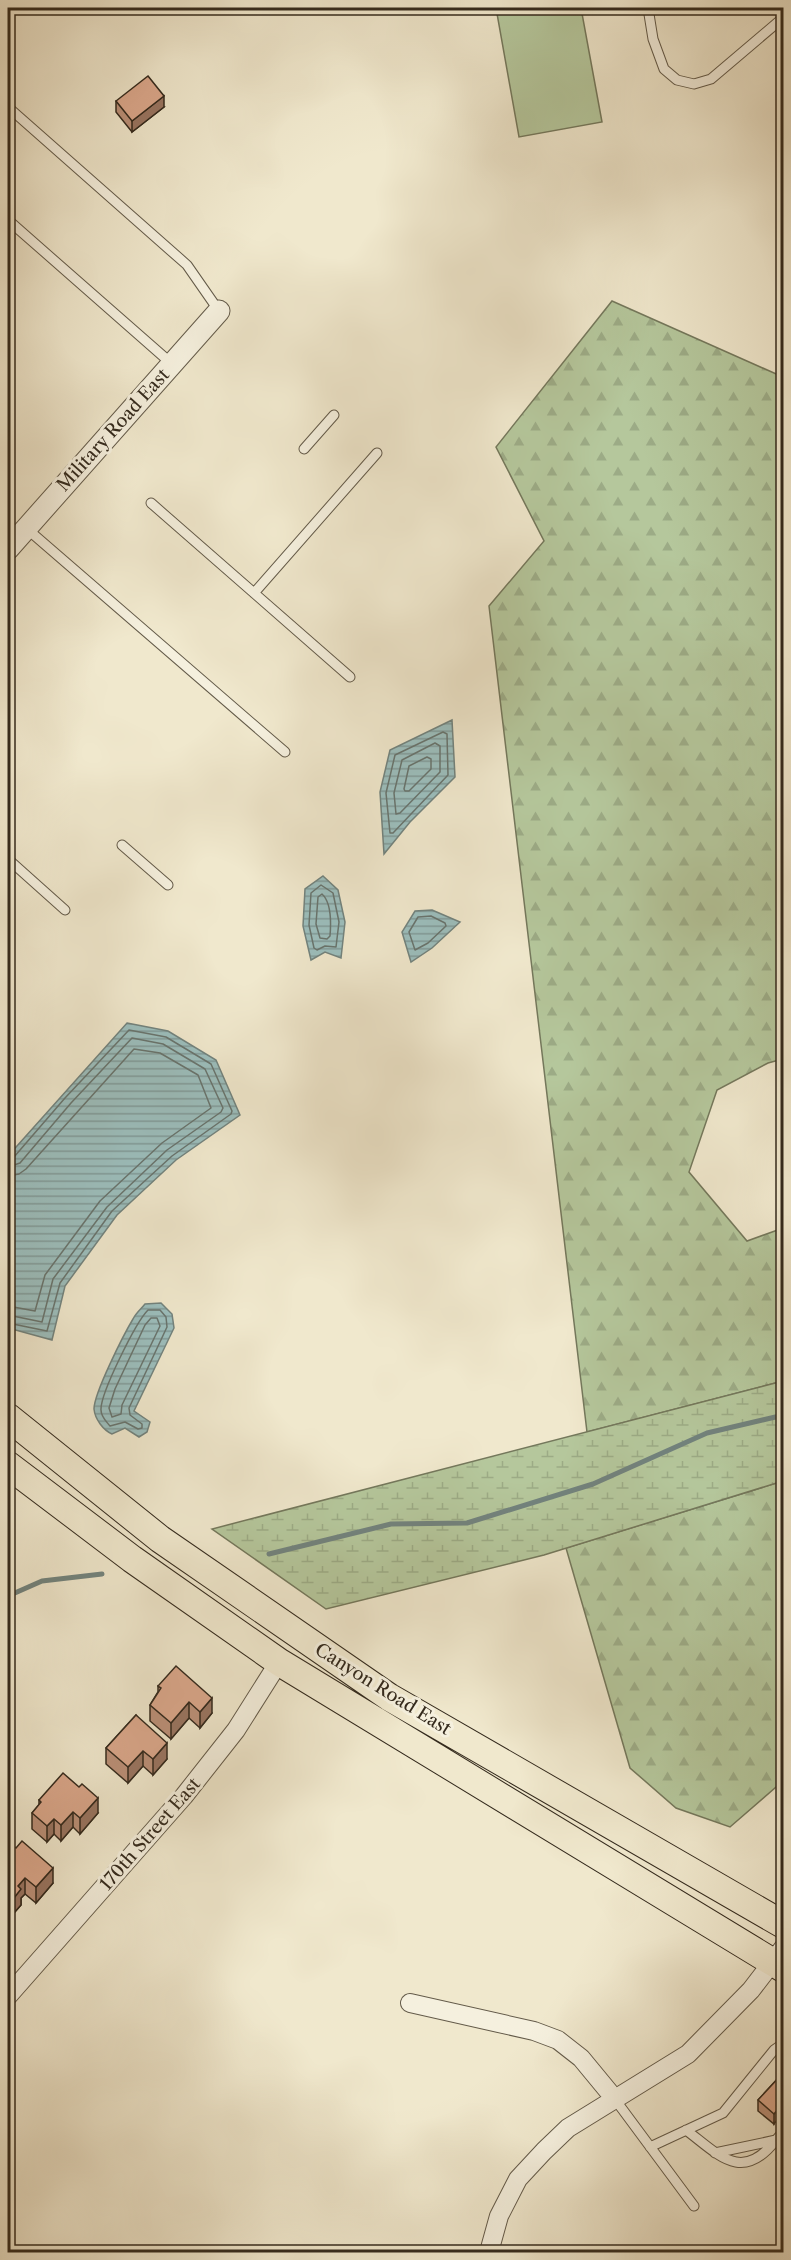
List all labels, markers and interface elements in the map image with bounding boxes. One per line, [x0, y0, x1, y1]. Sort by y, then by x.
street label: Military Road East [52, 364, 174, 496]
street label: Canyon Road East [311, 1638, 456, 1740]
street label: 170th Street East [95, 1773, 205, 1895]

